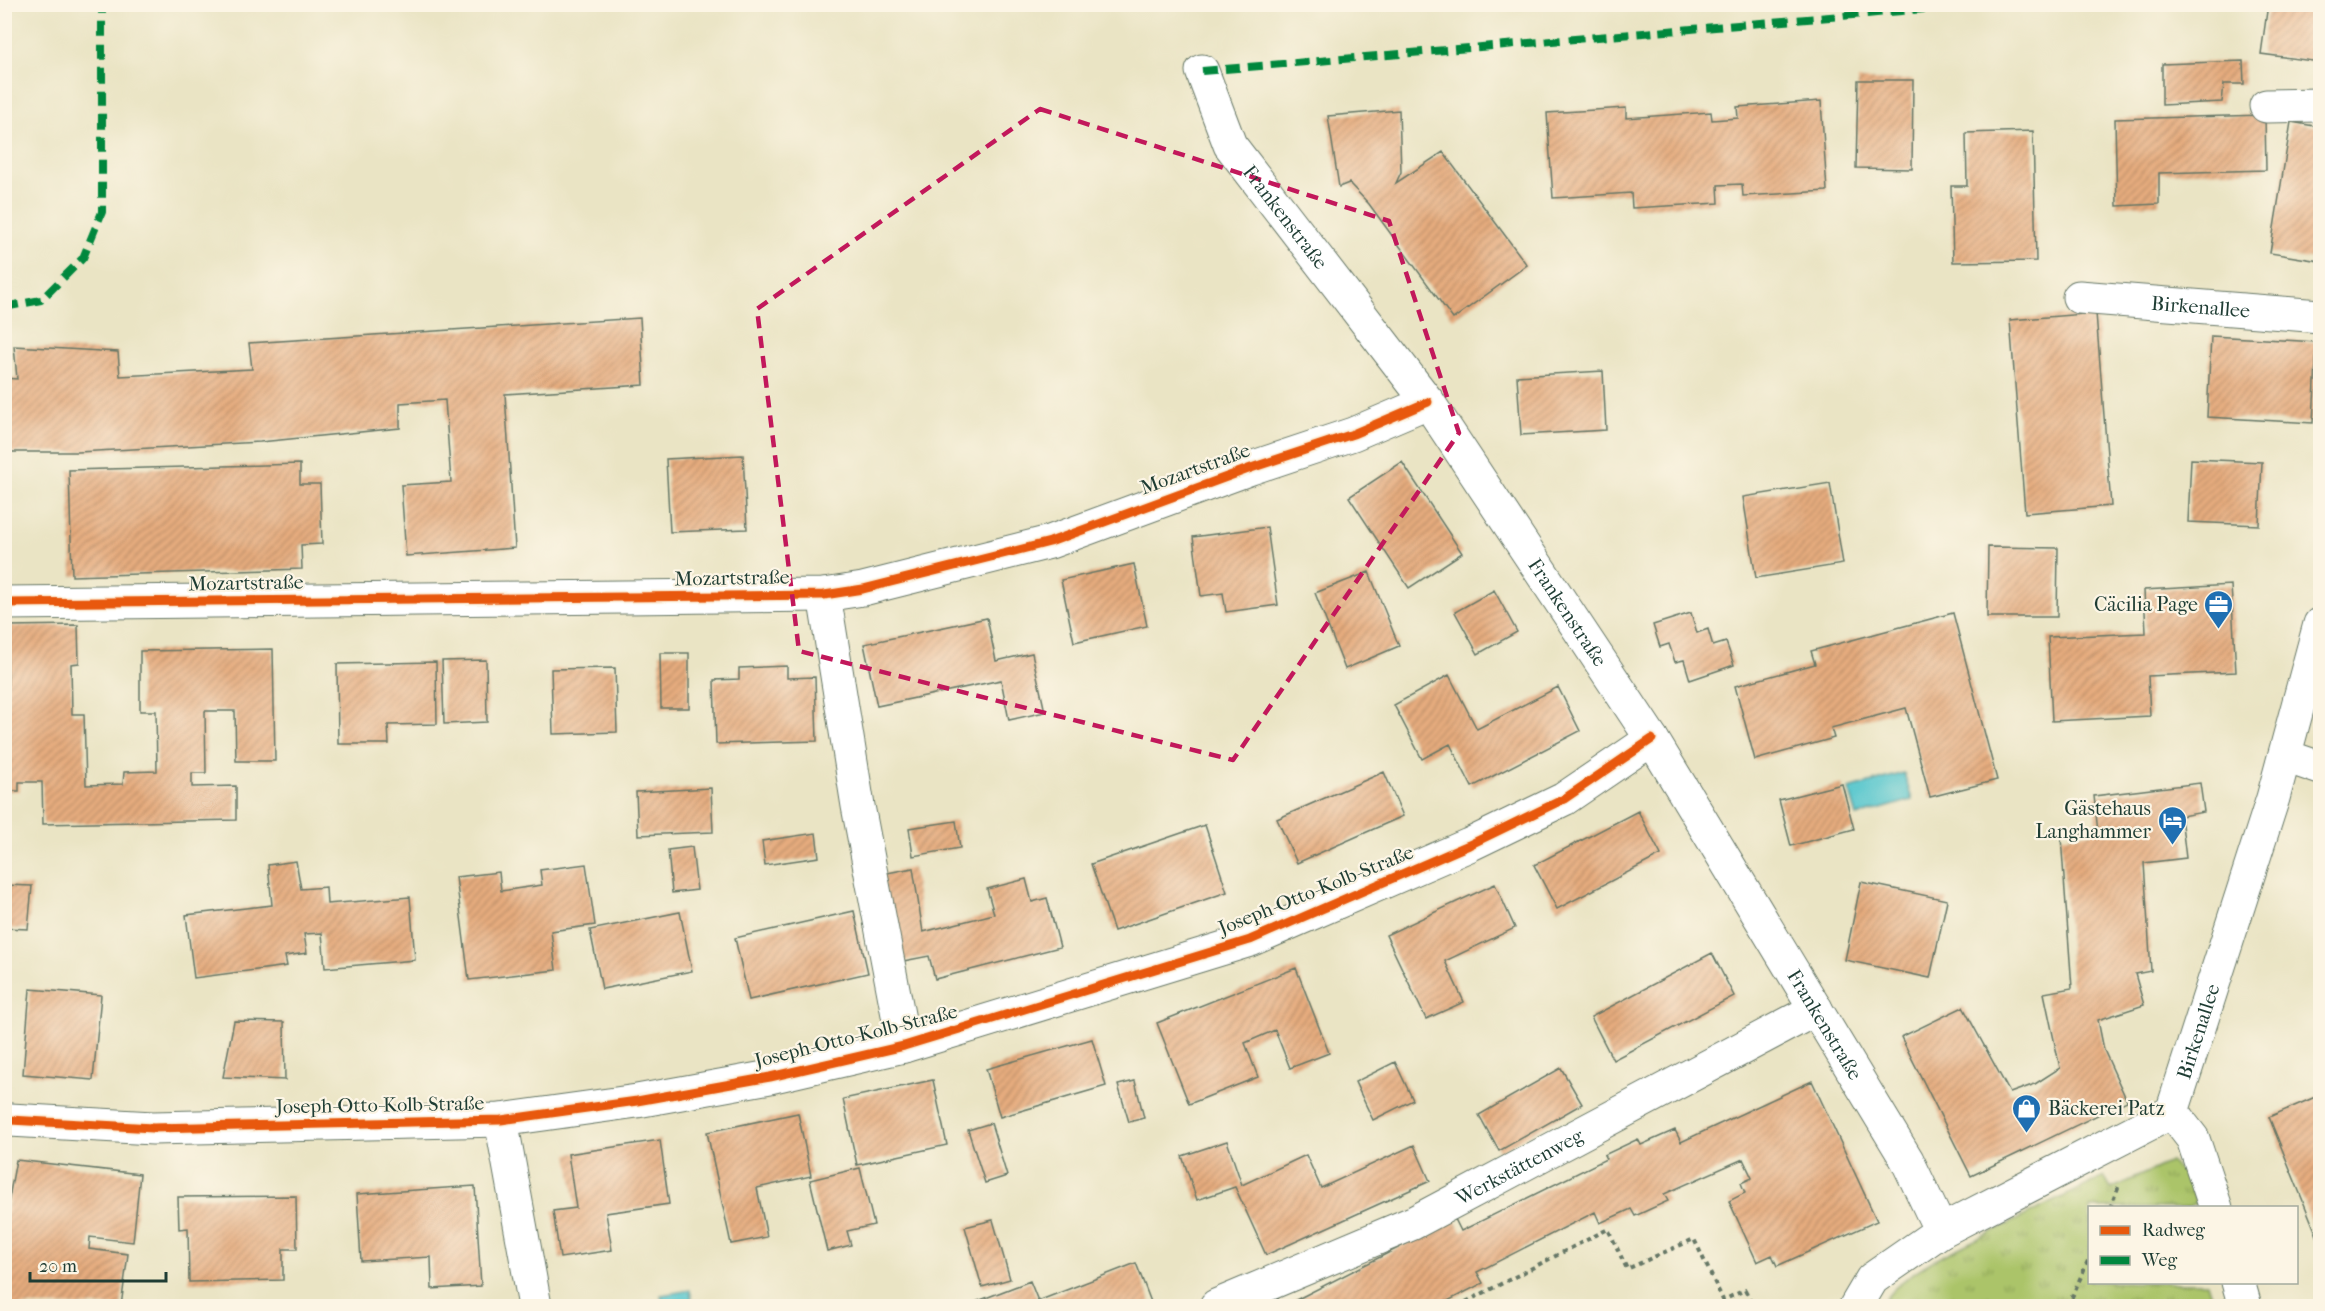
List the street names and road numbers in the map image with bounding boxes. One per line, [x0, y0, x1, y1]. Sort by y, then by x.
street label: Frankenstraße [1238, 161, 1333, 274]
street label: Birkenallee [2150, 291, 2251, 322]
street label: Mozartstraße [1137, 438, 1253, 499]
street label: Frankenstraße [1524, 554, 1612, 671]
street label: Mozartstraße [674, 565, 790, 591]
street label: Mozartstraße [188, 570, 304, 596]
street label: Joseph-Otto-Kolb-Straße [1213, 840, 1417, 940]
street label: Frankenstraße [1783, 965, 1867, 1084]
street label: Birkenallee [2172, 981, 2224, 1082]
street label: Joseph-Otto-Kolb-Straße [750, 1000, 960, 1073]
street label: Joseph-Otto-Kolb-Straße [274, 1092, 484, 1118]
street label: Werkstättenweg [1451, 1123, 1587, 1210]

